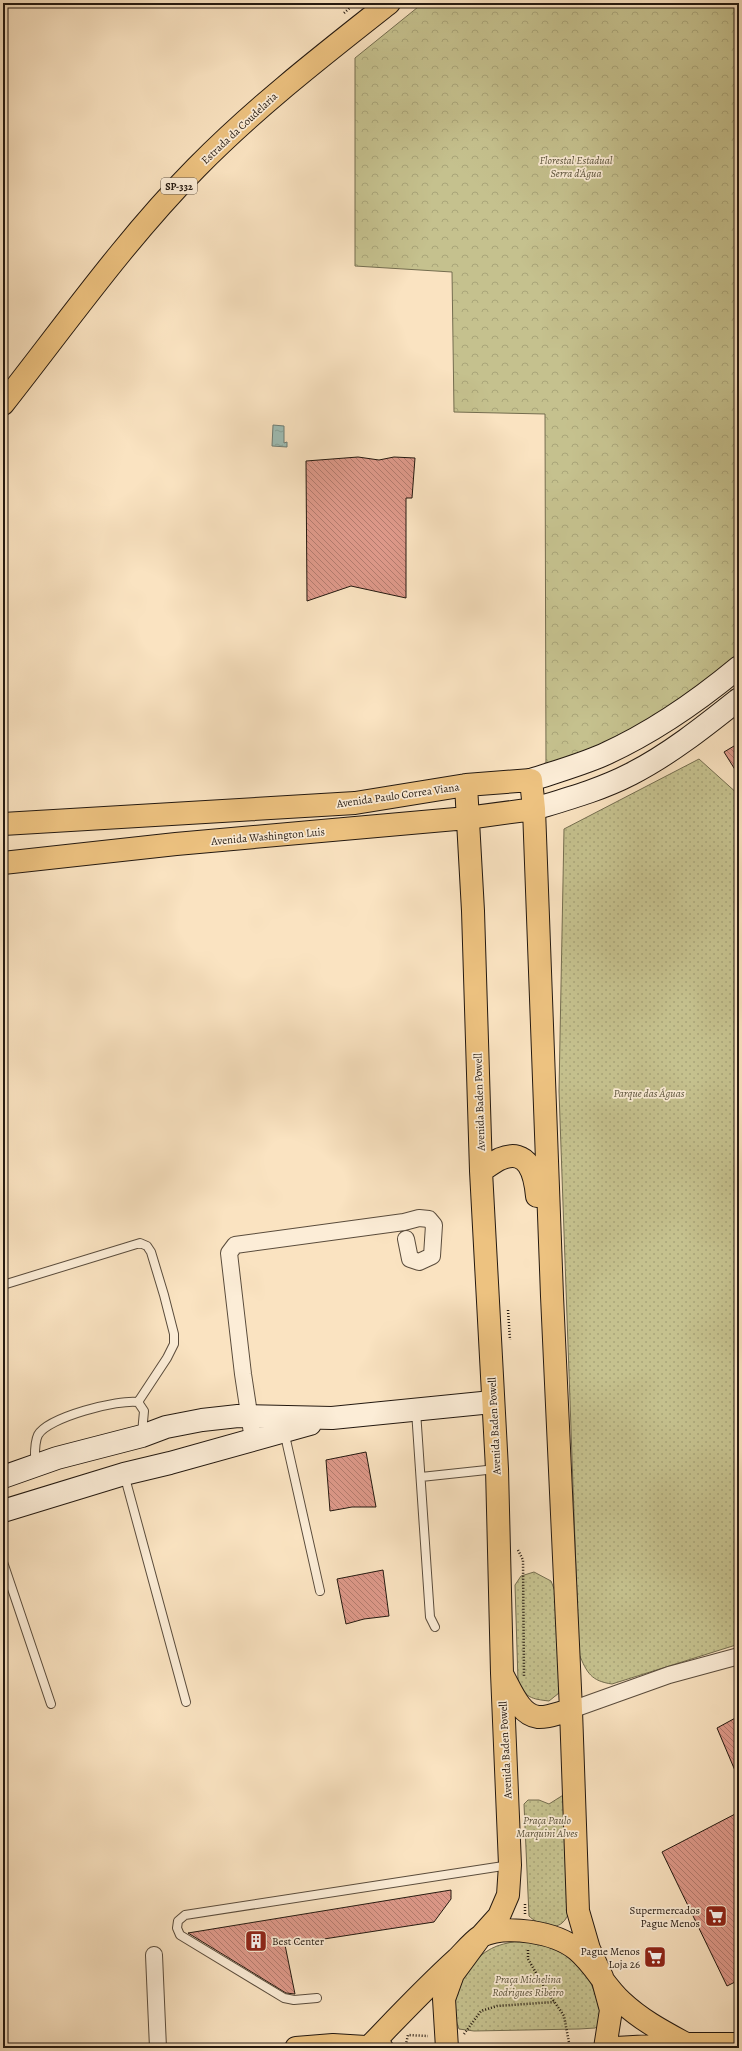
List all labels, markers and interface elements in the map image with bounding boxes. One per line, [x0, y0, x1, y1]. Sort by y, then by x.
street label: Estrada da Coudelaria [198, 88, 281, 168]
park label: Florestal Estadual Serra d'Água [539, 153, 613, 181]
road number: SP-332 [161, 178, 197, 194]
street label: Avenida Paulo Correa Viana [335, 779, 461, 812]
street label: Avenida Washington Luis [210, 824, 325, 849]
street label: Avenida Baden Powell [470, 1053, 489, 1152]
park label: Parque das Águas [613, 1086, 685, 1101]
street label: Avenida Baden Powell [484, 1377, 505, 1476]
street label: Avenida Baden Powell [495, 1701, 516, 1800]
park label: Praça Paulo Marquini Alves [516, 1813, 578, 1841]
place label: Supermercados Pague Menos [630, 1903, 700, 1931]
supermarket icon: Supermercados Pague Menos [703, 1903, 729, 1929]
building icon: Best Center [243, 1928, 269, 1954]
place label: Best Center [272, 1934, 324, 1949]
place label: Pague Menos Loja 26 [581, 1944, 640, 1972]
supermarket icon: Pague Menos Loja 26 [642, 1944, 668, 1970]
park label: Praça Michelina Rodrigues Ribeiro [492, 1972, 564, 2000]

